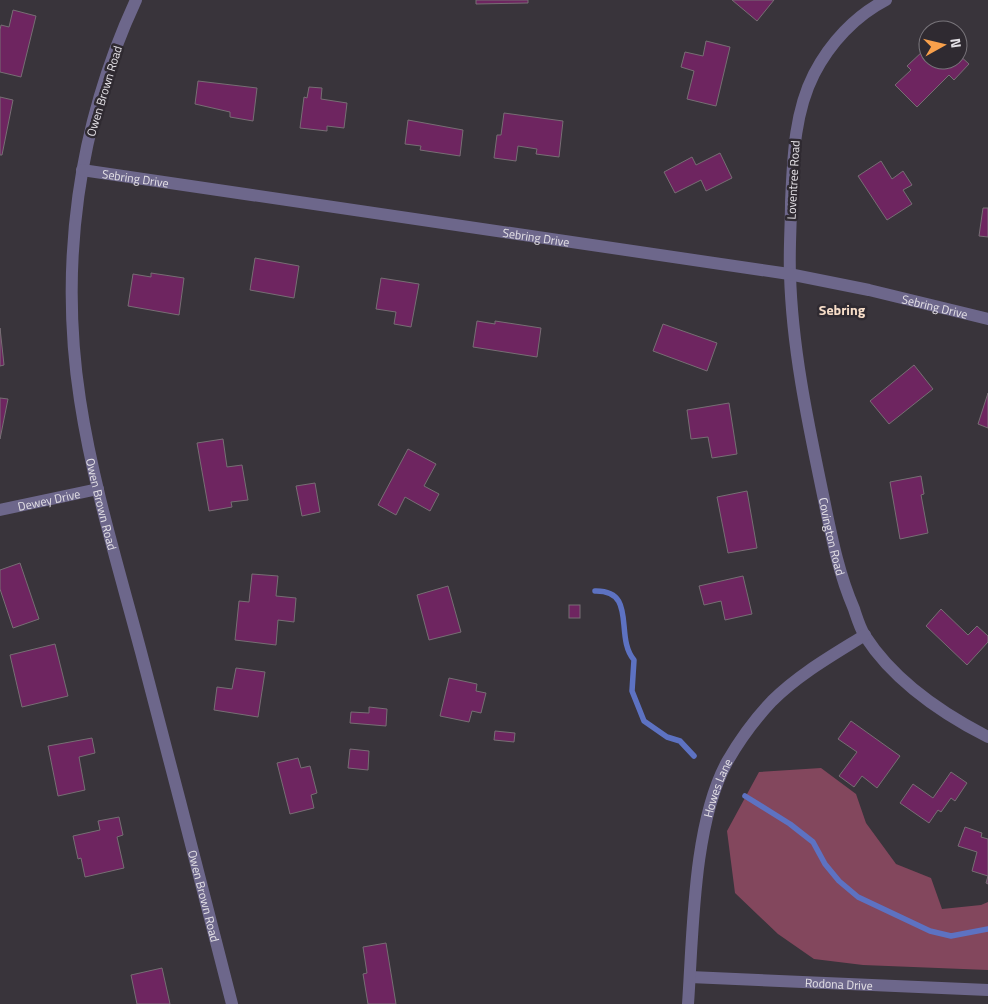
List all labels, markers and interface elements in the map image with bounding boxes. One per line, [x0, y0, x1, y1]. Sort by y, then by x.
north arrow [918, 20, 968, 70]
text: N [945, 37, 967, 49]
street label: Owen Brown Road [81, 43, 127, 139]
street label: Loventree Road [781, 140, 805, 220]
street label: Sebring Drive [101, 164, 170, 192]
street label: Sebring Drive [501, 223, 571, 251]
street label: Sebring Drive [900, 289, 970, 323]
district label: Sebring [819, 299, 866, 320]
street label: Owen Brown Road [81, 456, 122, 552]
street label: Dewey Drive [16, 484, 82, 515]
street label: Covington Road [814, 496, 851, 578]
street label: Howes Lane [698, 755, 737, 819]
street label: Owen Brown Road [183, 848, 225, 944]
street label: Rodona Drive [805, 973, 873, 994]

